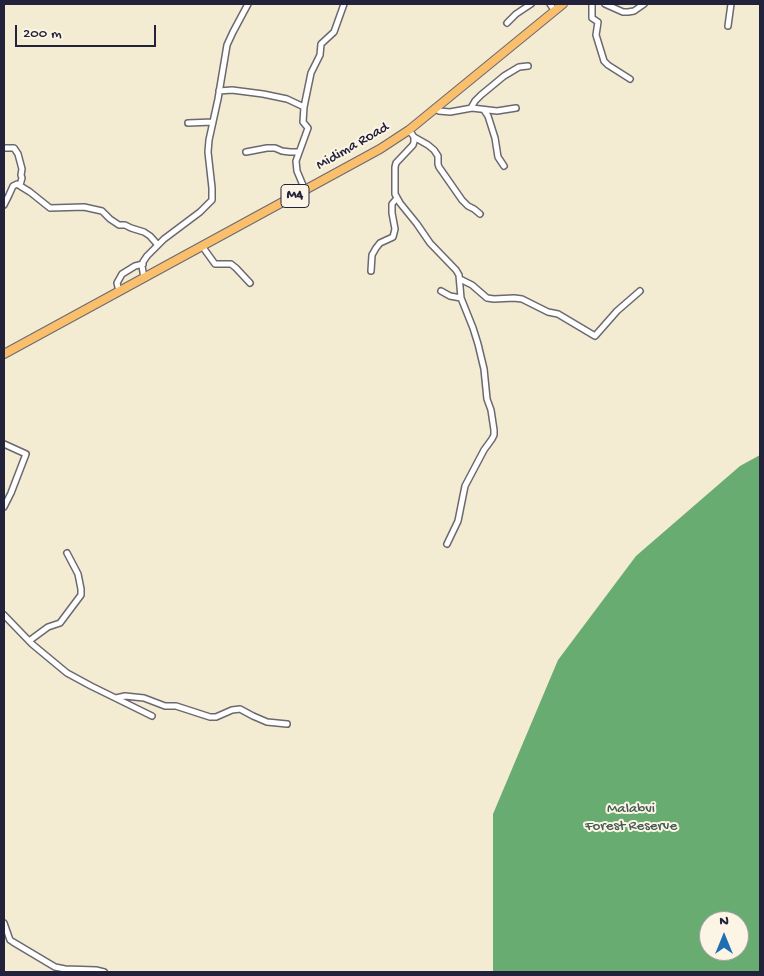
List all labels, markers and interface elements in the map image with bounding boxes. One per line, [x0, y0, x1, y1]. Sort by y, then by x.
scale bar [18, 15, 159, 47]
text: 200 m [23, 25, 62, 43]
street label: Midima Road [313, 119, 393, 175]
road number: M4 [281, 185, 309, 208]
park label: Malabvi Forest Reserve [585, 801, 677, 836]
north arrow [699, 911, 749, 961]
text: N [719, 913, 729, 930]

